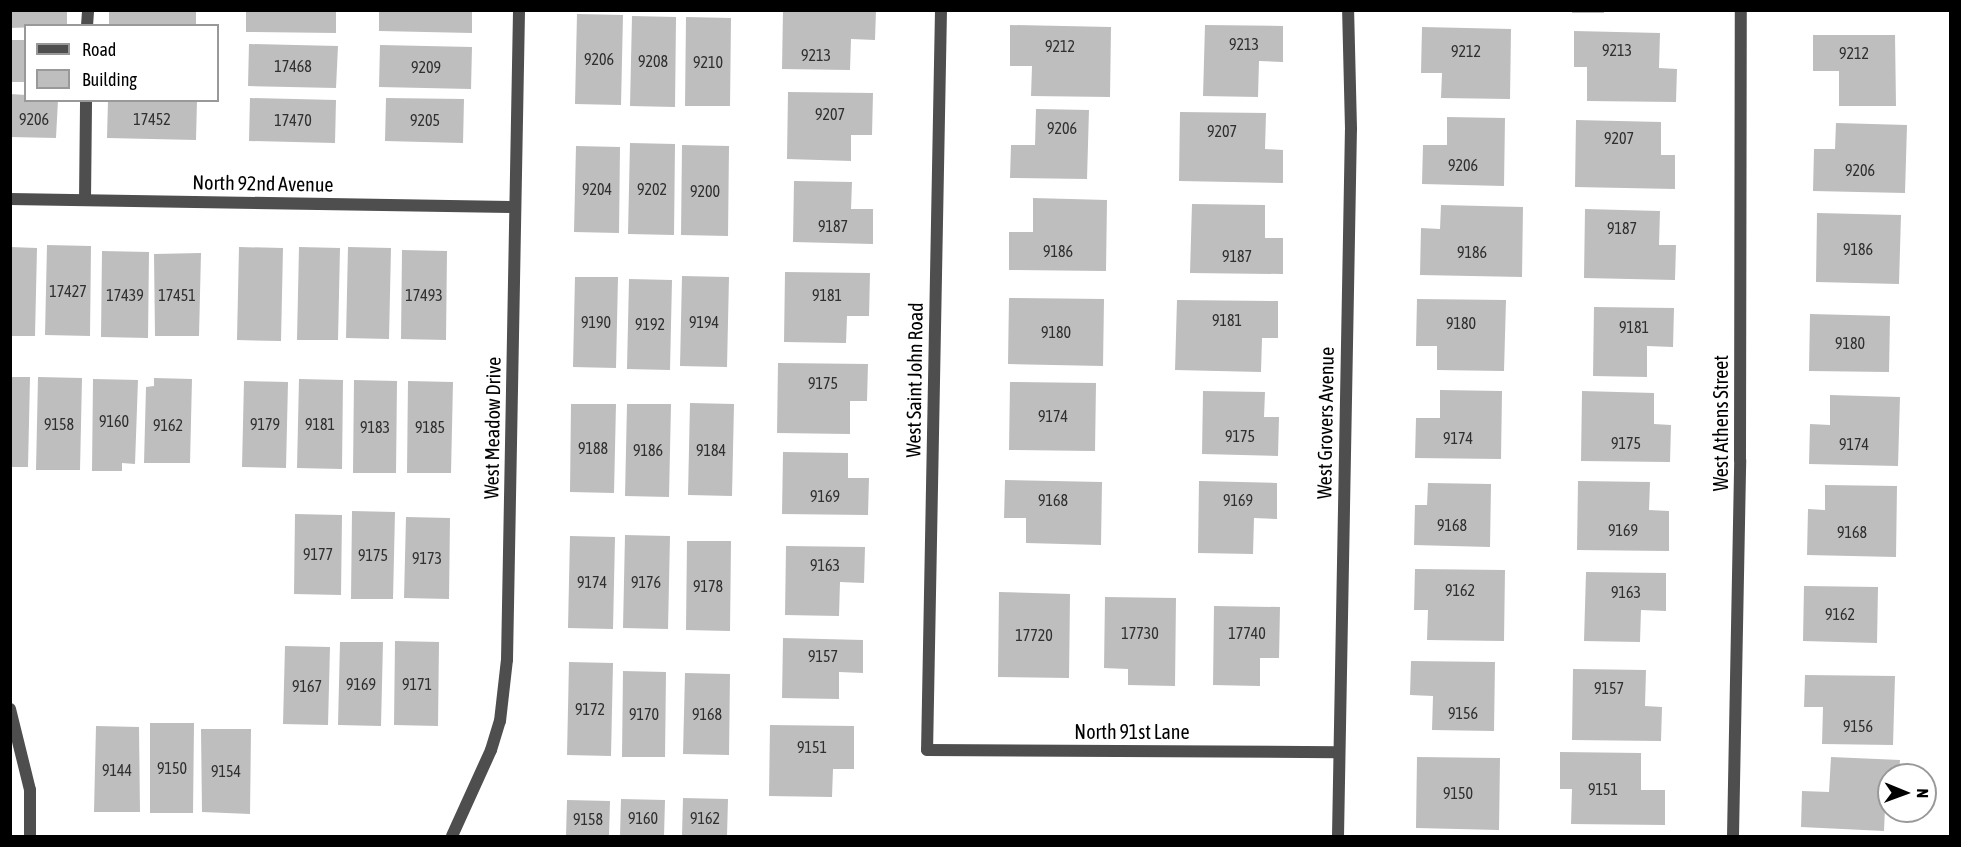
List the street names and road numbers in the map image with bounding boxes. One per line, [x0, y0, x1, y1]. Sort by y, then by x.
street label: North 92nd Avenue [192, 170, 334, 196]
street label: West Saint John Road [901, 302, 927, 458]
street label: West Grovers Avenue [1312, 347, 1338, 499]
street label: West Athens Street [1708, 355, 1732, 491]
street label: West Meadow Drive [479, 357, 505, 499]
street label: North 91st Lane [1074, 719, 1190, 743]

